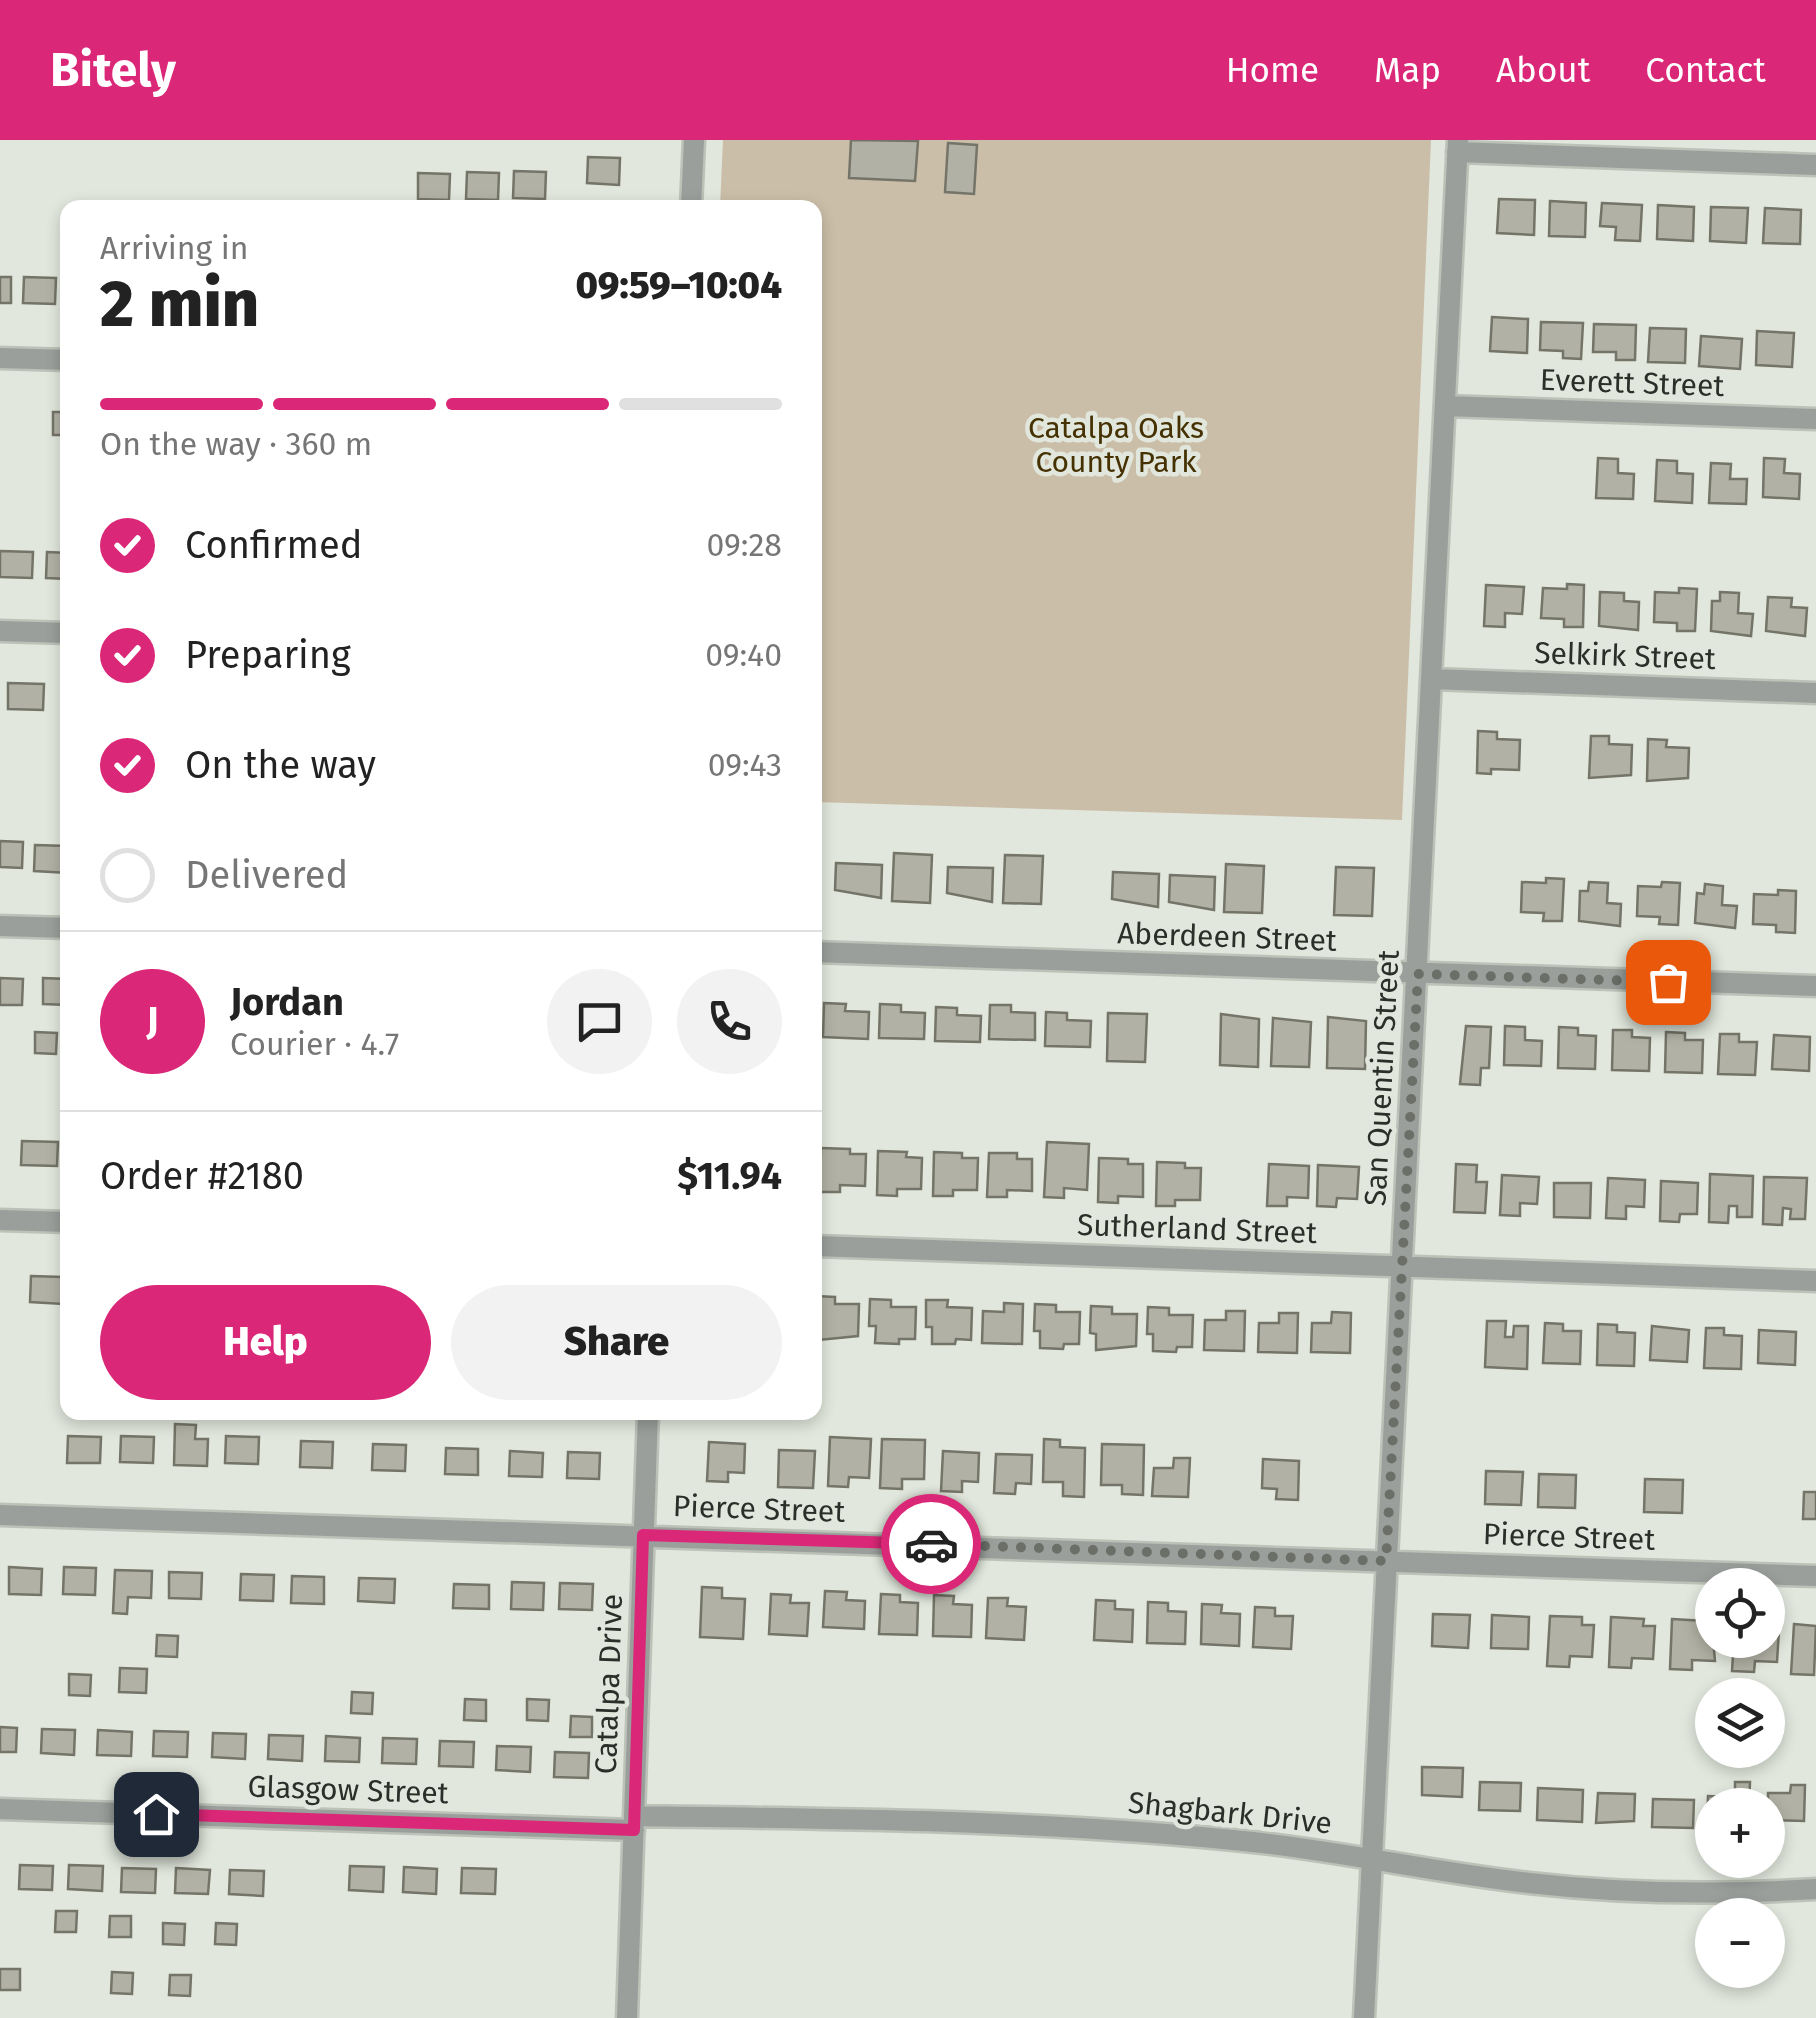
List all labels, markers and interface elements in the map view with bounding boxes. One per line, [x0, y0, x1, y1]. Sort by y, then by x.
text: Bitely [50, 41, 176, 99]
text: Home [1226, 49, 1319, 91]
text: Map [1374, 49, 1441, 91]
text: About [1496, 49, 1590, 91]
text: Contact [1645, 49, 1766, 91]
text: Arriving in [100, 229, 248, 267]
text: 09:59–10:04 [576, 262, 782, 308]
text: 2 min [100, 265, 259, 343]
street label: Everett Street [1539, 362, 1725, 404]
park label: Catalpa Oaks County Park [1028, 410, 1204, 480]
text: On the way · 360 m [100, 425, 372, 463]
icon: check [100, 518, 155, 573]
text: Confirmed [185, 522, 363, 568]
text: 09:28 [707, 526, 782, 564]
icon: check [100, 628, 155, 683]
text: Preparing [185, 632, 351, 678]
street label: Selkirk Street [1534, 635, 1717, 677]
text: 09:40 [705, 636, 782, 674]
icon: check [100, 738, 155, 793]
text: On the way [185, 742, 376, 788]
text: 09:43 [708, 746, 782, 784]
text: Delivered [185, 852, 348, 898]
street label: Aberdeen Street [1117, 915, 1338, 959]
pin [1626, 940, 1711, 1025]
street label: San Quentin Street [1357, 949, 1407, 1207]
icon: bag [1641, 955, 1696, 1010]
button: chat [547, 969, 652, 1074]
button: phone [677, 969, 782, 1074]
text: Jordan [230, 979, 344, 1025]
text: J [146, 998, 159, 1044]
text: Courier · 4.7 [230, 1025, 399, 1063]
text: Order #2180 [100, 1153, 304, 1199]
text: $11.94 [677, 1153, 782, 1199]
street label: Sutherland Street [1076, 1207, 1318, 1251]
button: Help [100, 1285, 431, 1400]
button: Share [451, 1285, 782, 1400]
street label: Pierce Street [672, 1488, 846, 1530]
courier [881, 1494, 981, 1594]
street label: Pierce Street [1482, 1516, 1656, 1558]
icon: car [904, 1517, 959, 1572]
map controls [1695, 1568, 1785, 1988]
button: locate [1695, 1568, 1785, 1658]
street label: Catalpa Drive [588, 1593, 630, 1775]
button: layers [1695, 1678, 1785, 1768]
street label: Glasgow Street [247, 1769, 449, 1812]
pin [114, 1772, 199, 1857]
street label: Shagbark Drive [1126, 1784, 1334, 1842]
icon: home [129, 1787, 184, 1842]
button: + [1695, 1788, 1785, 1878]
button: − [1695, 1898, 1785, 1988]

